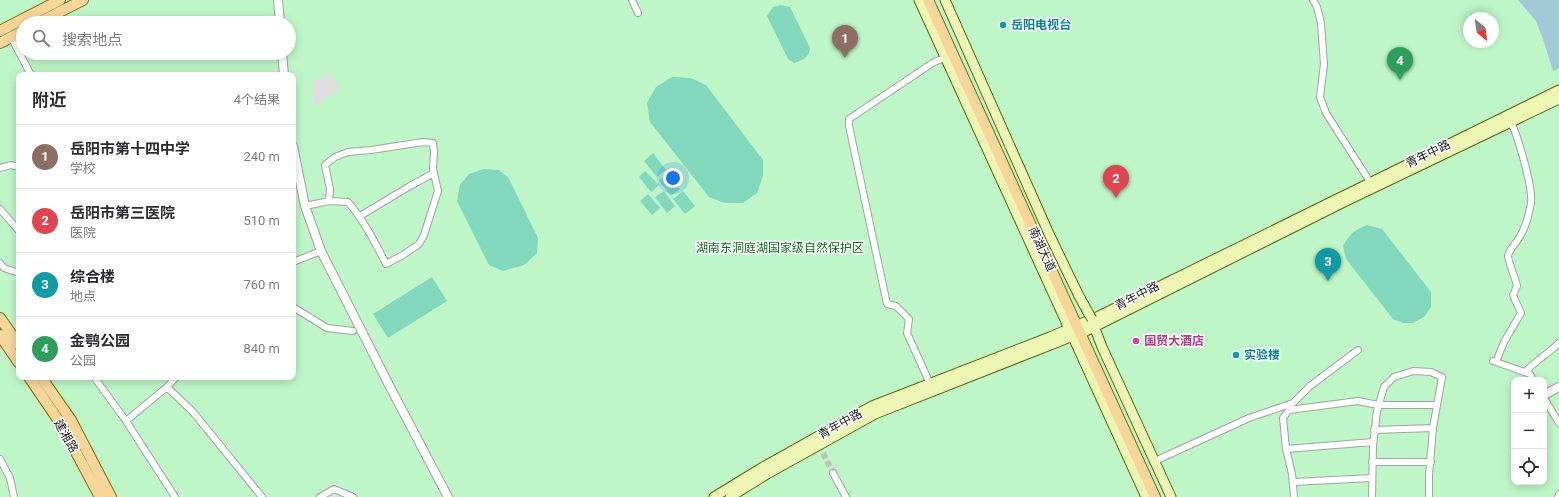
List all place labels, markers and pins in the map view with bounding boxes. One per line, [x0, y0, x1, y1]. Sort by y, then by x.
place label: 岳阳电视台 [1011, 18, 1071, 32]
marker: 岳阳电视台 [998, 20, 1008, 30]
pin: 1 [832, 25, 858, 58]
pin: 4 [1387, 47, 1413, 80]
pin: 2 [1103, 165, 1129, 198]
pin: 3 [1315, 248, 1341, 281]
place label: 国贸大酒店 [1144, 334, 1204, 348]
marker: 国贸大酒店 [1131, 336, 1141, 346]
place label: 实验楼 [1244, 348, 1280, 362]
marker: 实验楼 [1231, 350, 1241, 360]

